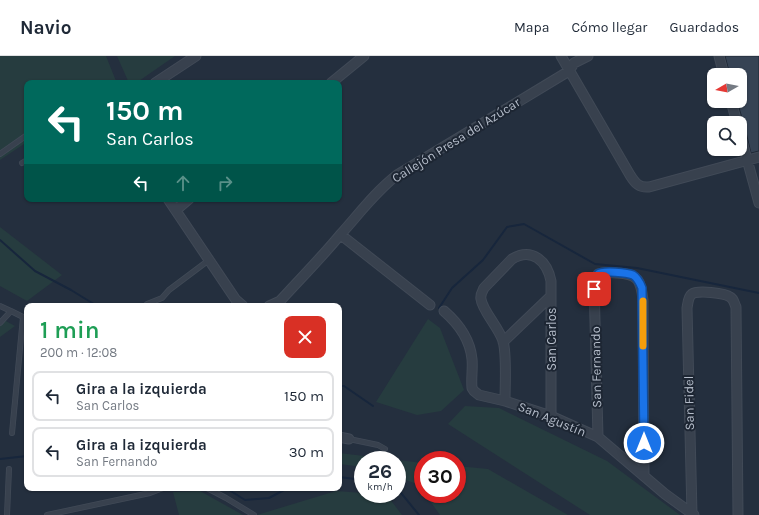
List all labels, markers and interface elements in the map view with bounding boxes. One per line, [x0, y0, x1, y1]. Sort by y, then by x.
text: Navio [20, 17, 72, 39]
text: Mapa [514, 19, 549, 36]
text: Cómo llegar [571, 19, 647, 36]
text: Guardados [669, 19, 739, 36]
north arrow [707, 68, 747, 108]
map controls [707, 68, 747, 156]
text: 150 m [106, 94, 184, 127]
street label: Callejón Presa del Azúcar [389, 94, 523, 186]
icon: left [40, 96, 92, 148]
button: search [707, 116, 747, 156]
text: San Carlos [106, 128, 194, 150]
icon: left [130, 172, 152, 194]
icon: ahead [172, 172, 194, 194]
icon: right [214, 172, 236, 194]
pin [577, 272, 611, 306]
icon: arrive [583, 278, 605, 300]
street label: San Carlos [544, 307, 559, 371]
text: 1 min [40, 316, 100, 344]
button: close [284, 316, 326, 358]
street label: San Fernando [588, 326, 604, 408]
text: 200 m · 12:08 [40, 345, 117, 360]
street label: San Fidel [681, 376, 697, 430]
text: Gira a la izquierda [76, 380, 207, 398]
icon: left [42, 385, 64, 407]
text: 150 m [284, 387, 324, 405]
text: San Carlos [76, 398, 139, 413]
street label: San Agustín [516, 399, 588, 439]
position arrow [623, 422, 665, 464]
text: Gira a la izquierda [76, 436, 207, 454]
icon: left [42, 441, 64, 463]
text: 30 m [289, 443, 324, 461]
speed limit sign: 30 [414, 451, 466, 503]
text: San Fernando [76, 454, 157, 469]
text: 26 [368, 460, 392, 483]
text: km/h [367, 481, 393, 493]

